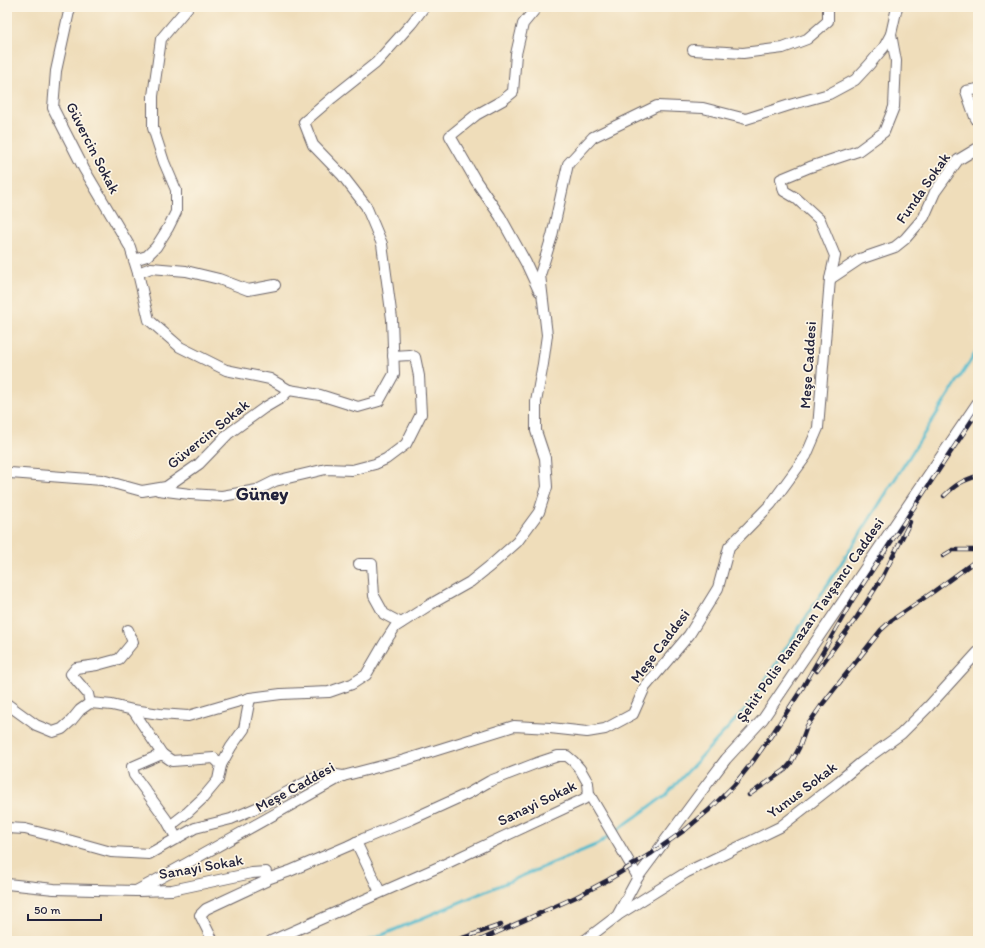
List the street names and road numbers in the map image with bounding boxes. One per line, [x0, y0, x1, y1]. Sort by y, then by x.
street label: Güvercin Sokak [62, 99, 124, 197]
street label: Funda Sokak [892, 149, 954, 227]
street label: Meşe Caddesi [796, 321, 820, 409]
street label: Güvercin Sokak [163, 395, 253, 473]
street label: Şehit Polis Ramazan Tavşancı Caddesi [732, 514, 888, 726]
street label: Meşe Caddesi [626, 606, 694, 686]
street label: Meşe Caddesi [252, 758, 338, 816]
street label: Yunus Sokak [764, 758, 841, 822]
street label: Sanayi Sokak [495, 776, 580, 830]
street label: Sanayi Sokak [157, 851, 245, 883]

